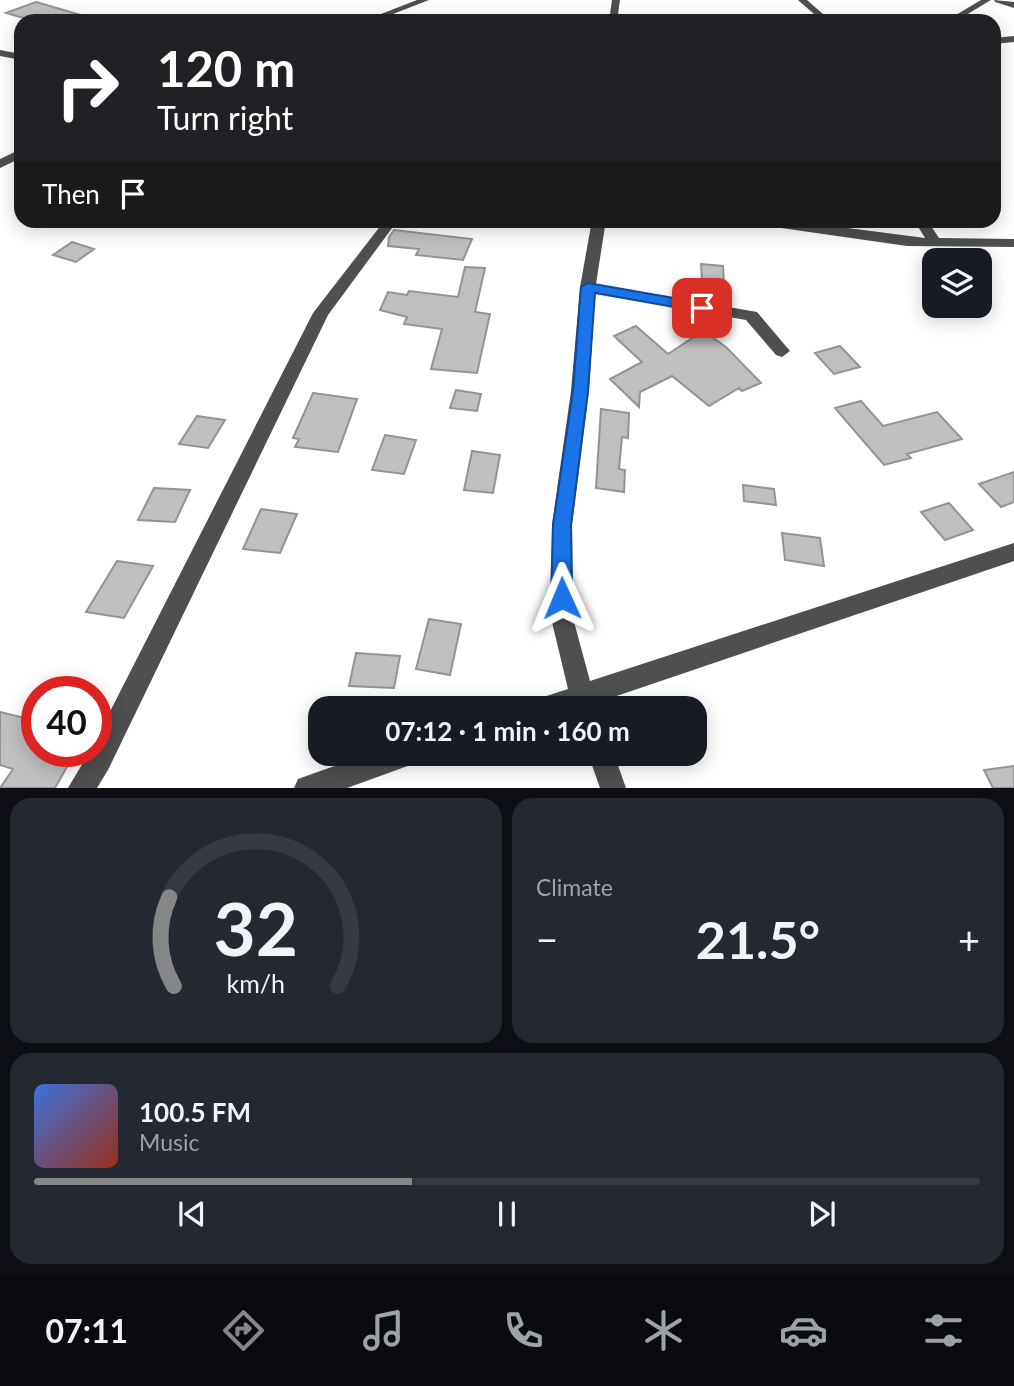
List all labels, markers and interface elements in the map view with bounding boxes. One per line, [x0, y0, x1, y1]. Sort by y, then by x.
text: 120 m [157, 39, 295, 97]
icon: right [42, 42, 133, 133]
text: Turn right [157, 98, 293, 137]
icon: arrive [114, 175, 152, 213]
text: Then [42, 178, 100, 210]
map controls [922, 248, 992, 318]
button: layers [922, 248, 992, 318]
pin [672, 278, 732, 338]
icon: arrive [683, 289, 721, 327]
position arrow [525, 561, 599, 635]
speed limit sign: 40 [21, 676, 112, 767]
text: 07:12 · 1 min · 160 m [385, 715, 630, 747]
text: Climate [536, 873, 613, 901]
text: 32 [214, 885, 298, 973]
text: 21.5° [696, 908, 820, 970]
text: − [536, 916, 558, 962]
text: + [958, 916, 980, 962]
text: km/h [227, 968, 285, 998]
text: 100.5 FM [139, 1096, 251, 1128]
text: Music [139, 1128, 199, 1156]
icon: previous [173, 1195, 211, 1233]
icon: pause [488, 1195, 526, 1233]
icon: next [803, 1195, 841, 1233]
icon: directions [219, 1306, 268, 1355]
icon: music [359, 1306, 408, 1355]
icon: phone [499, 1306, 548, 1355]
icon: climate [639, 1306, 688, 1355]
icon: car [779, 1306, 828, 1355]
icon: filters [919, 1306, 968, 1355]
text: 07:11 [46, 1311, 128, 1350]

